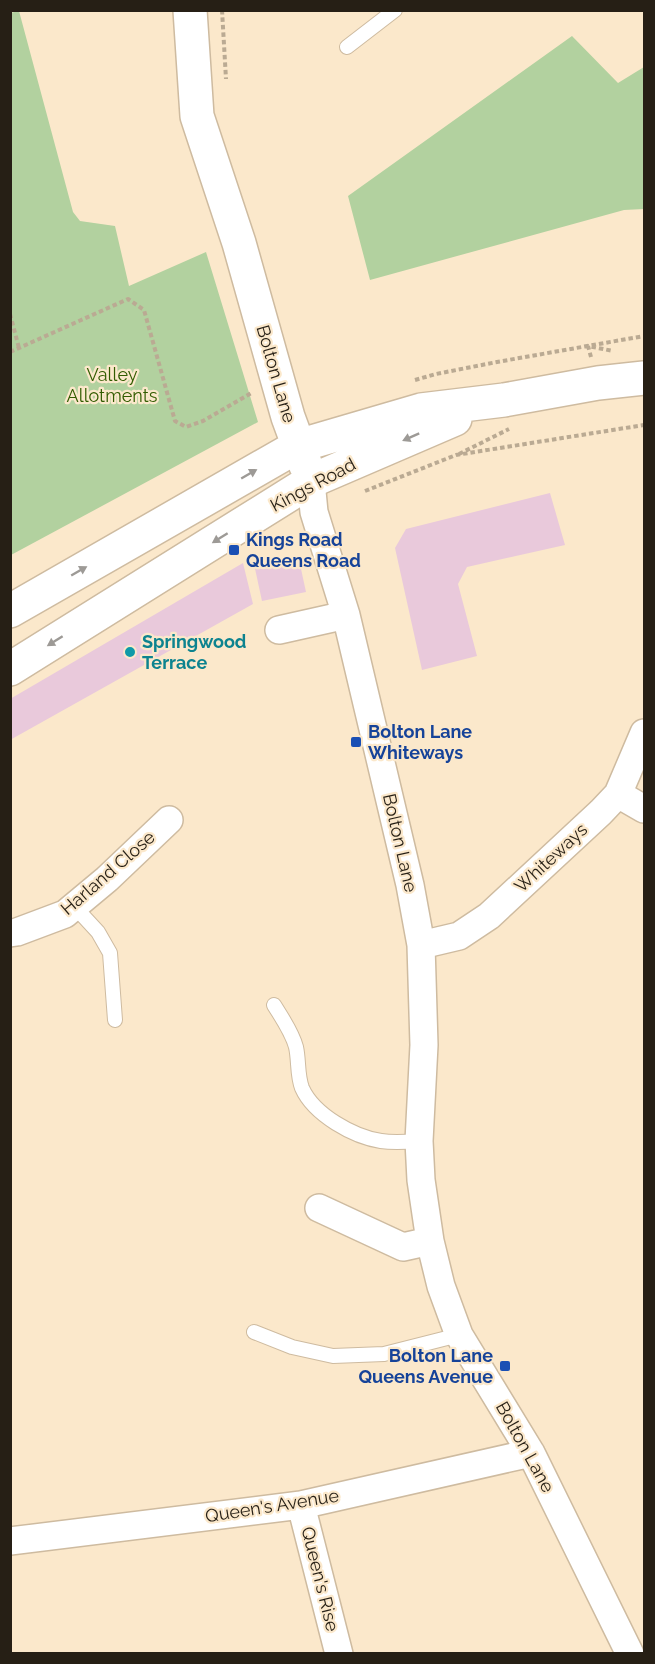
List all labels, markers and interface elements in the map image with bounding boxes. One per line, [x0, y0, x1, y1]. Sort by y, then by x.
street label: Bolton Lane [253, 323, 301, 426]
park label: Valley Allotments [67, 364, 158, 406]
one-way arrow [402, 433, 419, 442]
street label: Kings Road [267, 453, 359, 516]
one-way arrow [240, 470, 257, 480]
place label: Kings Road Queens Road [246, 529, 361, 571]
one-way arrow [212, 533, 228, 544]
marker: Kings Road Queens Road [227, 543, 241, 557]
one-way arrow [71, 567, 88, 577]
place label: Springwood Terrace [142, 631, 246, 673]
one-way arrow [47, 636, 63, 647]
marker: Springwood Terrace [123, 645, 137, 659]
place label: Bolton Lane Whiteways [368, 721, 472, 763]
marker: Bolton Lane Whiteways [349, 735, 363, 749]
street label: Bolton Lane [379, 792, 422, 895]
street label: Whiteways [510, 819, 592, 897]
street label: Harland Close [56, 826, 159, 919]
place label: Bolton Lane Queens Avenue [359, 1345, 493, 1387]
marker: Bolton Lane Queens Avenue [498, 1359, 512, 1373]
street label: Bolton Lane [492, 1398, 559, 1496]
street label: Queen's Avenue [204, 1485, 341, 1526]
street label: Queen's Rise [297, 1524, 344, 1634]

